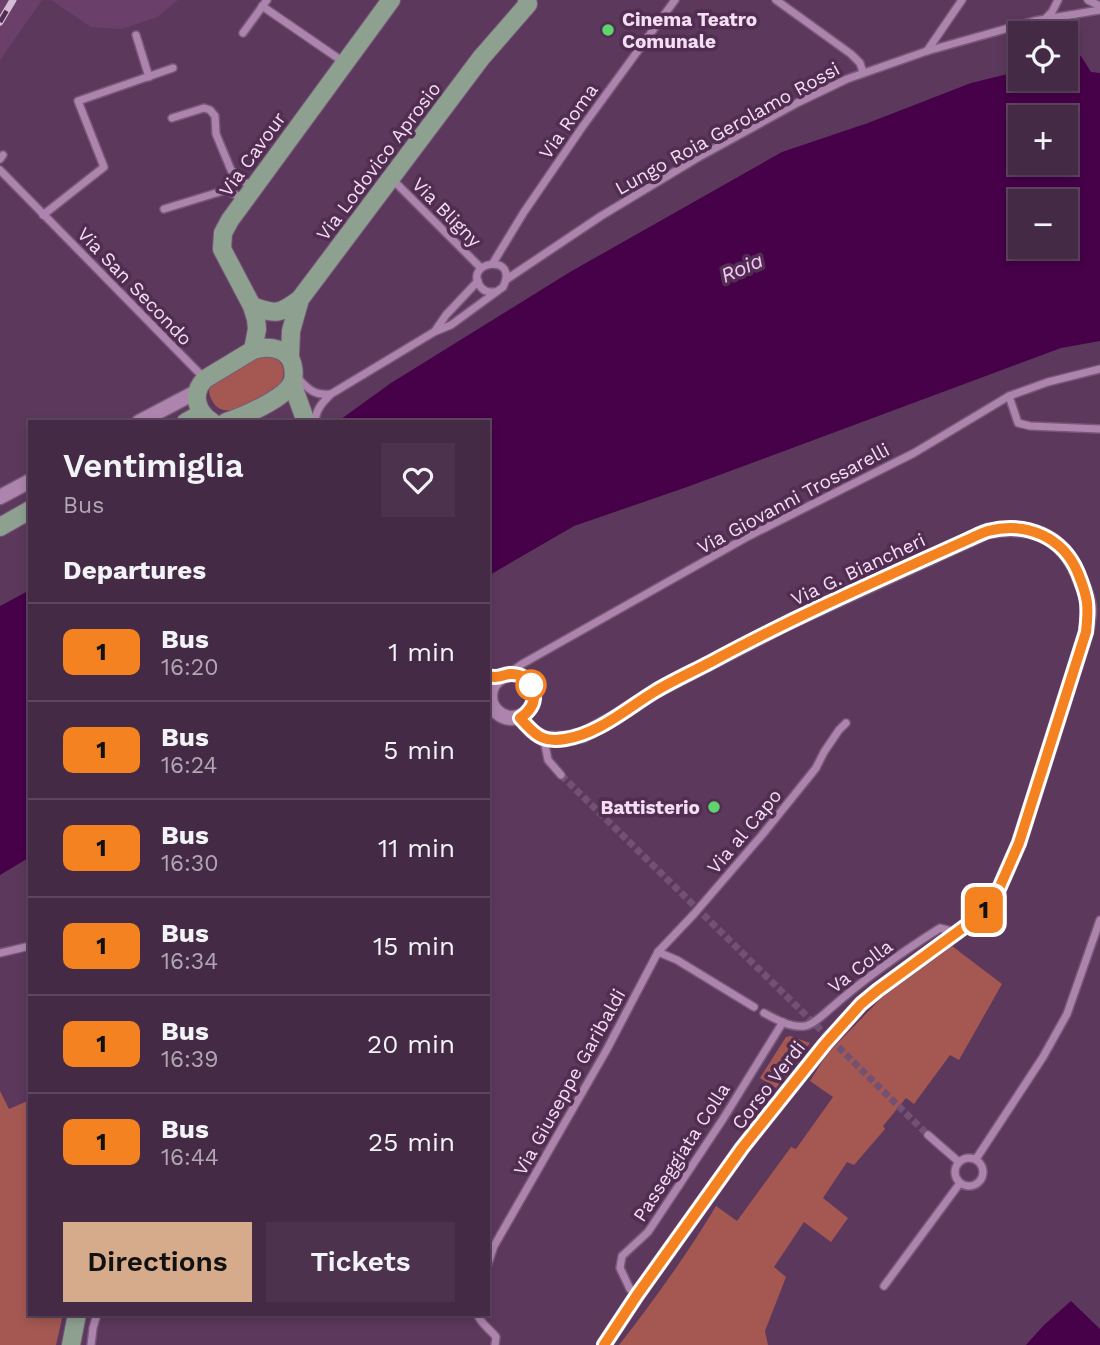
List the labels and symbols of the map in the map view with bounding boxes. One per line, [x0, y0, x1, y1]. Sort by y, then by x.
place label: Cinema Teatro Comunale [622, 8, 757, 53]
marker: Cinema Teatro Comunale [600, 22, 616, 38]
street label: Lungo Roia Gerolamo Rossi [611, 57, 844, 200]
street label: Via Lodovico Aprosio [311, 78, 445, 245]
street label: Via Roma [534, 79, 603, 163]
street label: Via Cavour [214, 108, 291, 201]
street label: Via Bligny [407, 173, 486, 252]
street label: Via San Secondo [72, 222, 197, 350]
water label: Roia [717, 247, 767, 288]
street label: Via Giovanni Trossarelli [693, 438, 893, 559]
street label: Via G. Biancheri [787, 528, 929, 611]
unlabelled marker [516, 670, 546, 700]
street label: Via al Capo [702, 784, 787, 878]
place label: Battisterio [600, 796, 700, 819]
marker: Battisterio [706, 799, 722, 815]
line badge: 1 [961, 887, 1007, 933]
street label: Va Colla [824, 935, 897, 998]
street label: Via Giuseppe Garibaldi [509, 985, 630, 1180]
street label: Corso Verdi [727, 1037, 810, 1134]
street label: Passeggiata Colla [628, 1078, 735, 1226]

